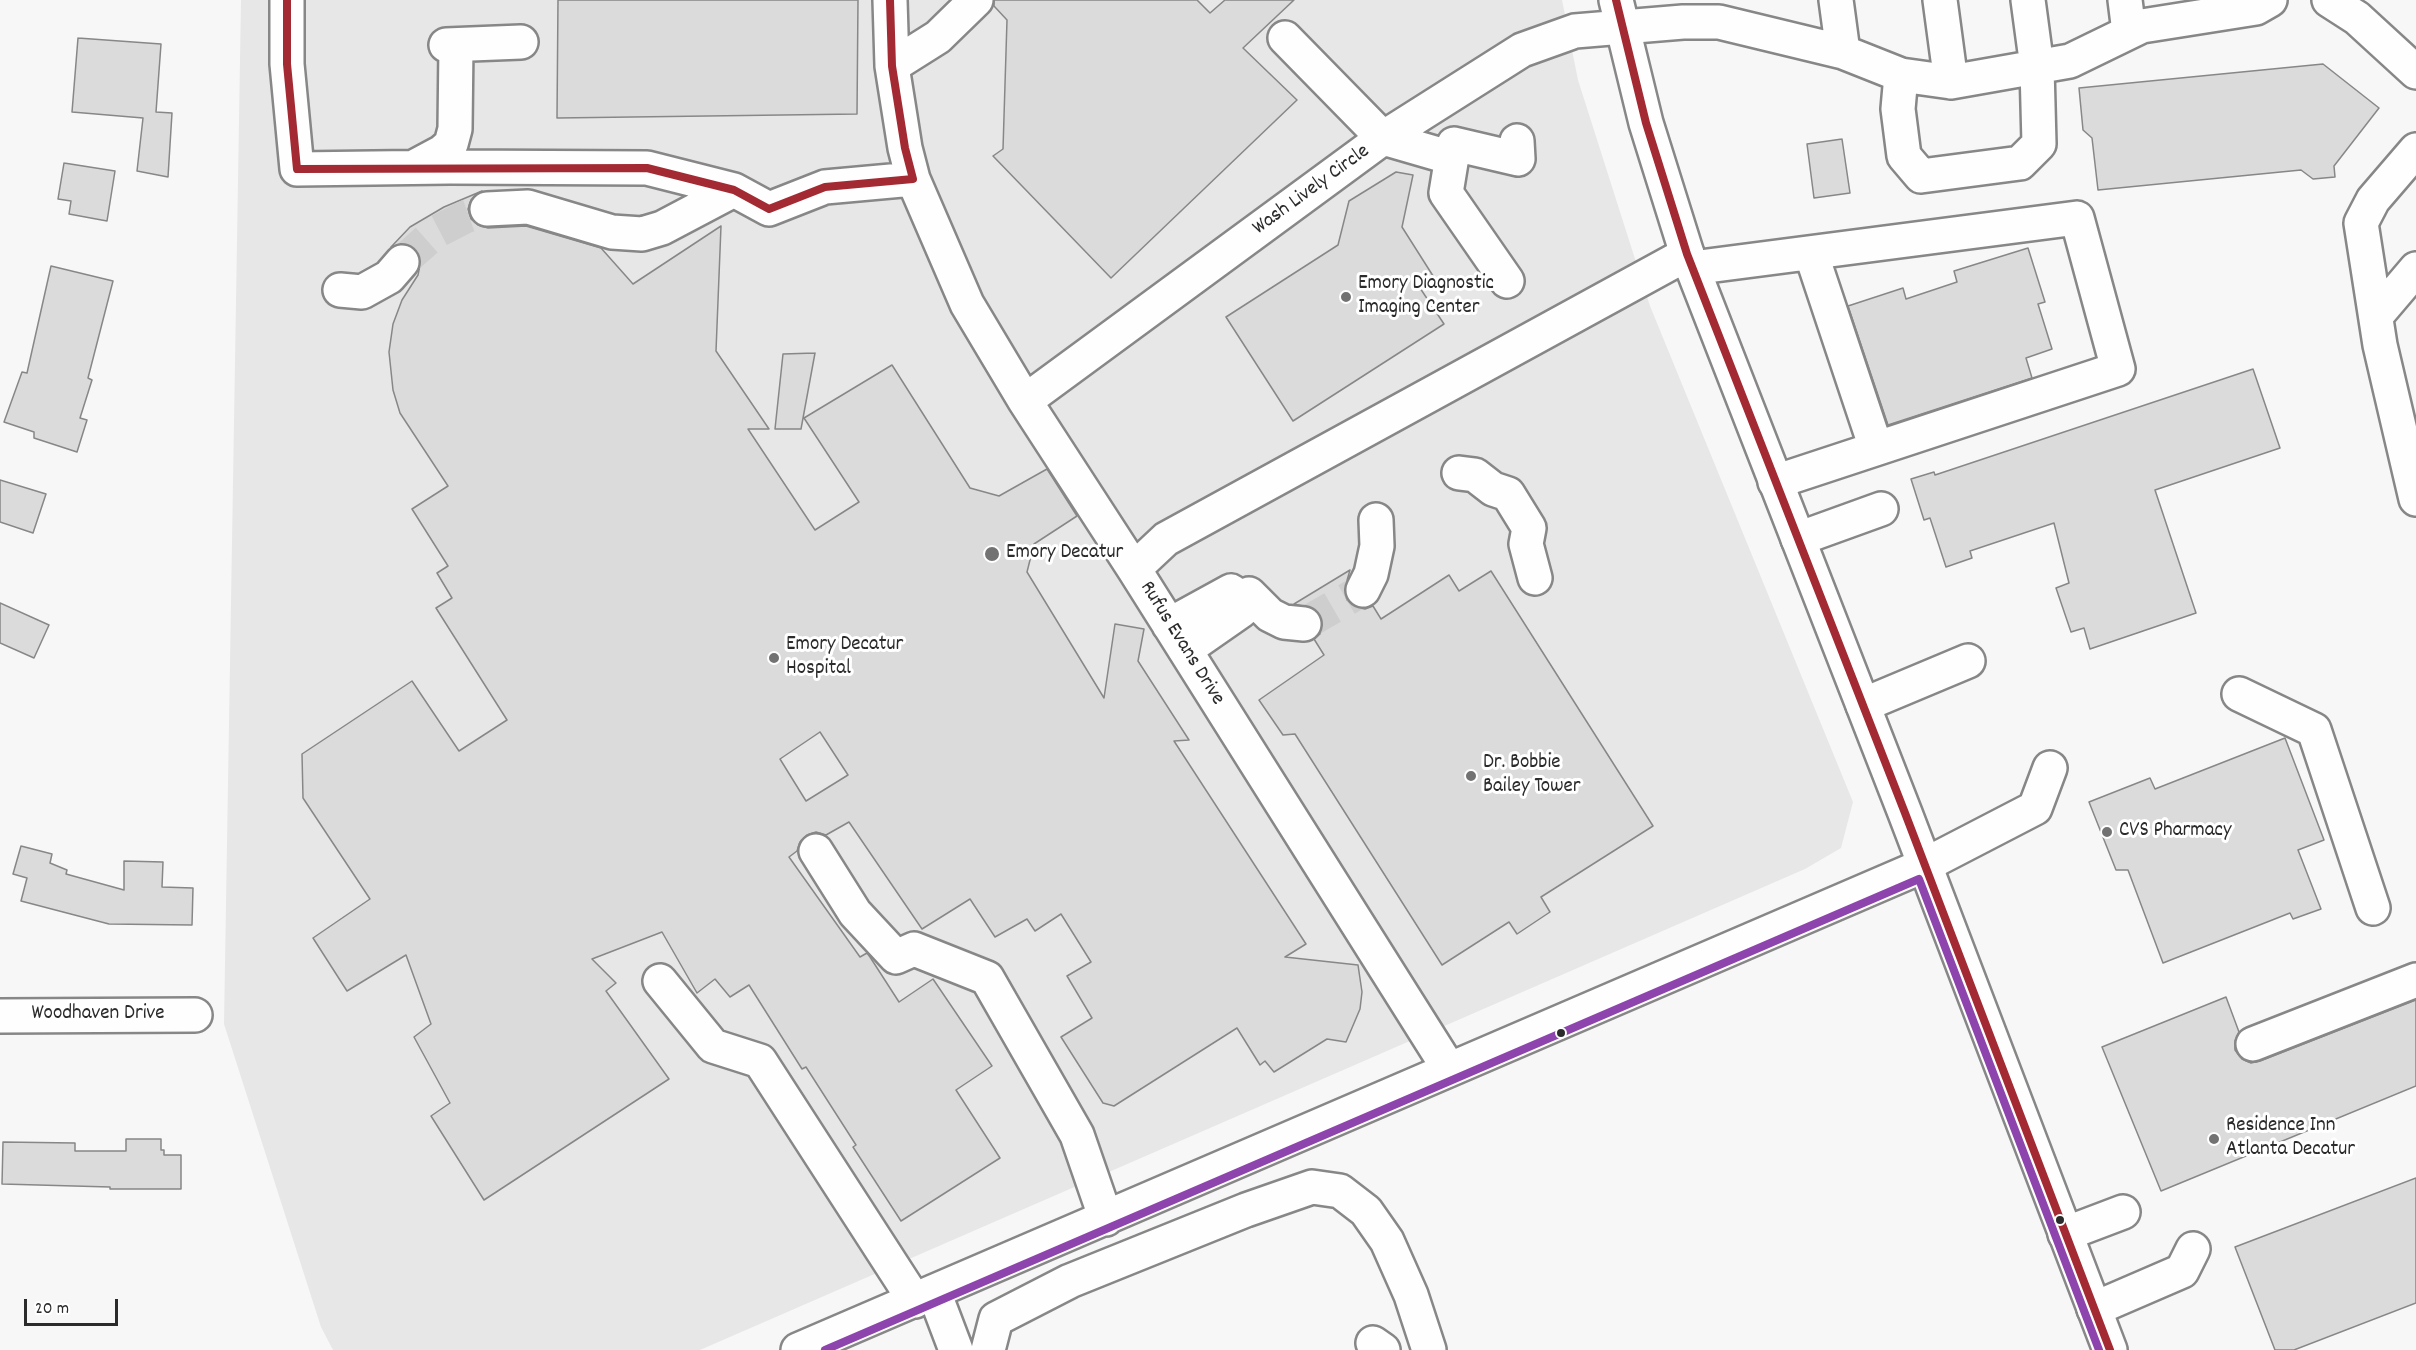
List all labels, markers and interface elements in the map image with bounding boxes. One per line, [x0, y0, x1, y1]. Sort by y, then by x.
street label: Wash Lively Circle [1249, 140, 1375, 242]
place label: Emory Diagnostic Imaging Center [1358, 272, 1494, 322]
marker: Emory Diagnostic Imaging Center [1339, 290, 1353, 304]
place label: Emory Decatur [1006, 541, 1123, 567]
marker: Emory Decatur [983, 545, 1001, 563]
street label: Rufus Evans Drive [1133, 577, 1229, 711]
place label: Emory Decatur Hospital [786, 633, 903, 683]
marker: Emory Decatur Hospital [767, 651, 781, 665]
place label: Dr. Bobbie Bailey Tower [1483, 751, 1581, 801]
marker: Dr. Bobbie Bailey Tower [1464, 769, 1478, 783]
place label: CVS Pharmacy [2119, 819, 2232, 845]
marker: CVS Pharmacy [2100, 825, 2114, 839]
street label: Woodhaven Drive [31, 1002, 165, 1028]
unlabelled marker [1555, 1027, 1567, 1039]
place label: Residence Inn Atlanta Decatur [2226, 1114, 2355, 1164]
marker: Residence Inn Atlanta Decatur [2207, 1132, 2221, 1146]
unlabelled marker [2054, 1214, 2066, 1226]
scale bar [27, 1287, 122, 1325]
text: 20 m [35, 1297, 69, 1322]

